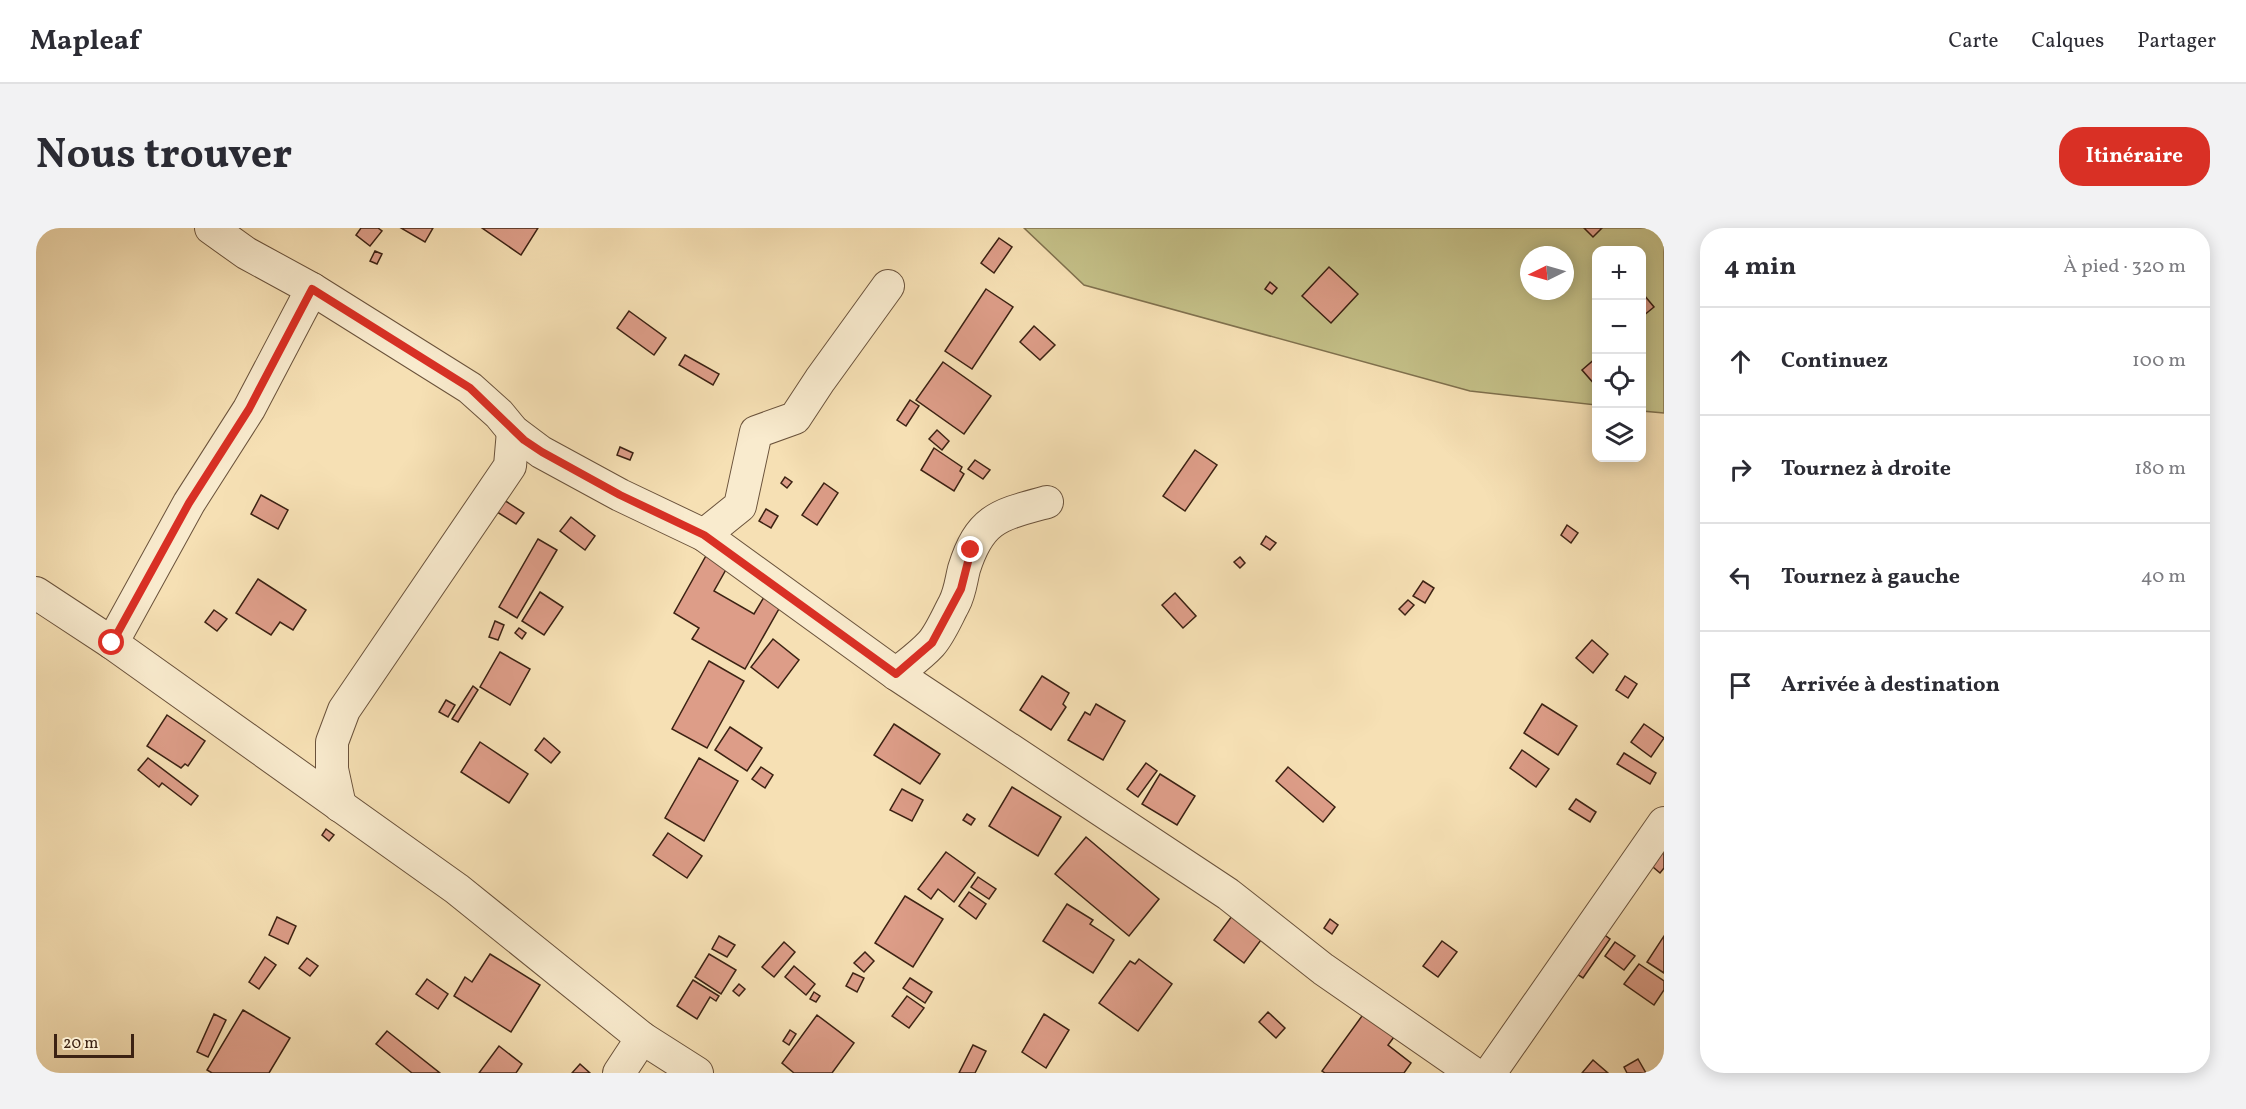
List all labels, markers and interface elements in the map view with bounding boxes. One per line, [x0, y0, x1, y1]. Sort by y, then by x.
text: Mapleaf [30, 22, 140, 61]
text: Carte [1948, 27, 1999, 56]
text: Calques [2032, 27, 2104, 56]
text: Partager [2137, 27, 2216, 56]
text: Nous trouver [36, 127, 292, 186]
button: Itinéraire [2059, 127, 2210, 186]
north arrow [1520, 246, 1574, 300]
map controls [1592, 246, 1646, 462]
button: + [1592, 246, 1646, 300]
text: 4 min [1724, 249, 1796, 285]
text: À pied · 320 m [2063, 253, 2186, 281]
button: − [1592, 300, 1646, 354]
icon: ahead [1724, 345, 1757, 378]
text: Continuez [1781, 346, 1888, 377]
text: 100 m [2132, 347, 2186, 375]
button: locate [1592, 354, 1646, 408]
button: layers [1592, 408, 1646, 462]
icon: right [1724, 453, 1757, 486]
text: Tournez à droite [1781, 454, 1951, 485]
text: 180 m [2134, 455, 2186, 483]
route end [957, 536, 983, 562]
icon: left [1724, 561, 1757, 594]
text: Tournez à gauche [1781, 562, 1960, 593]
text: 40 m [2141, 563, 2186, 591]
route start [98, 629, 124, 655]
icon: arrive [1724, 669, 1757, 702]
text: Arrivée à destination [1781, 670, 2000, 701]
scale bar [54, 1031, 134, 1058]
text: 20 m [63, 1033, 98, 1055]

